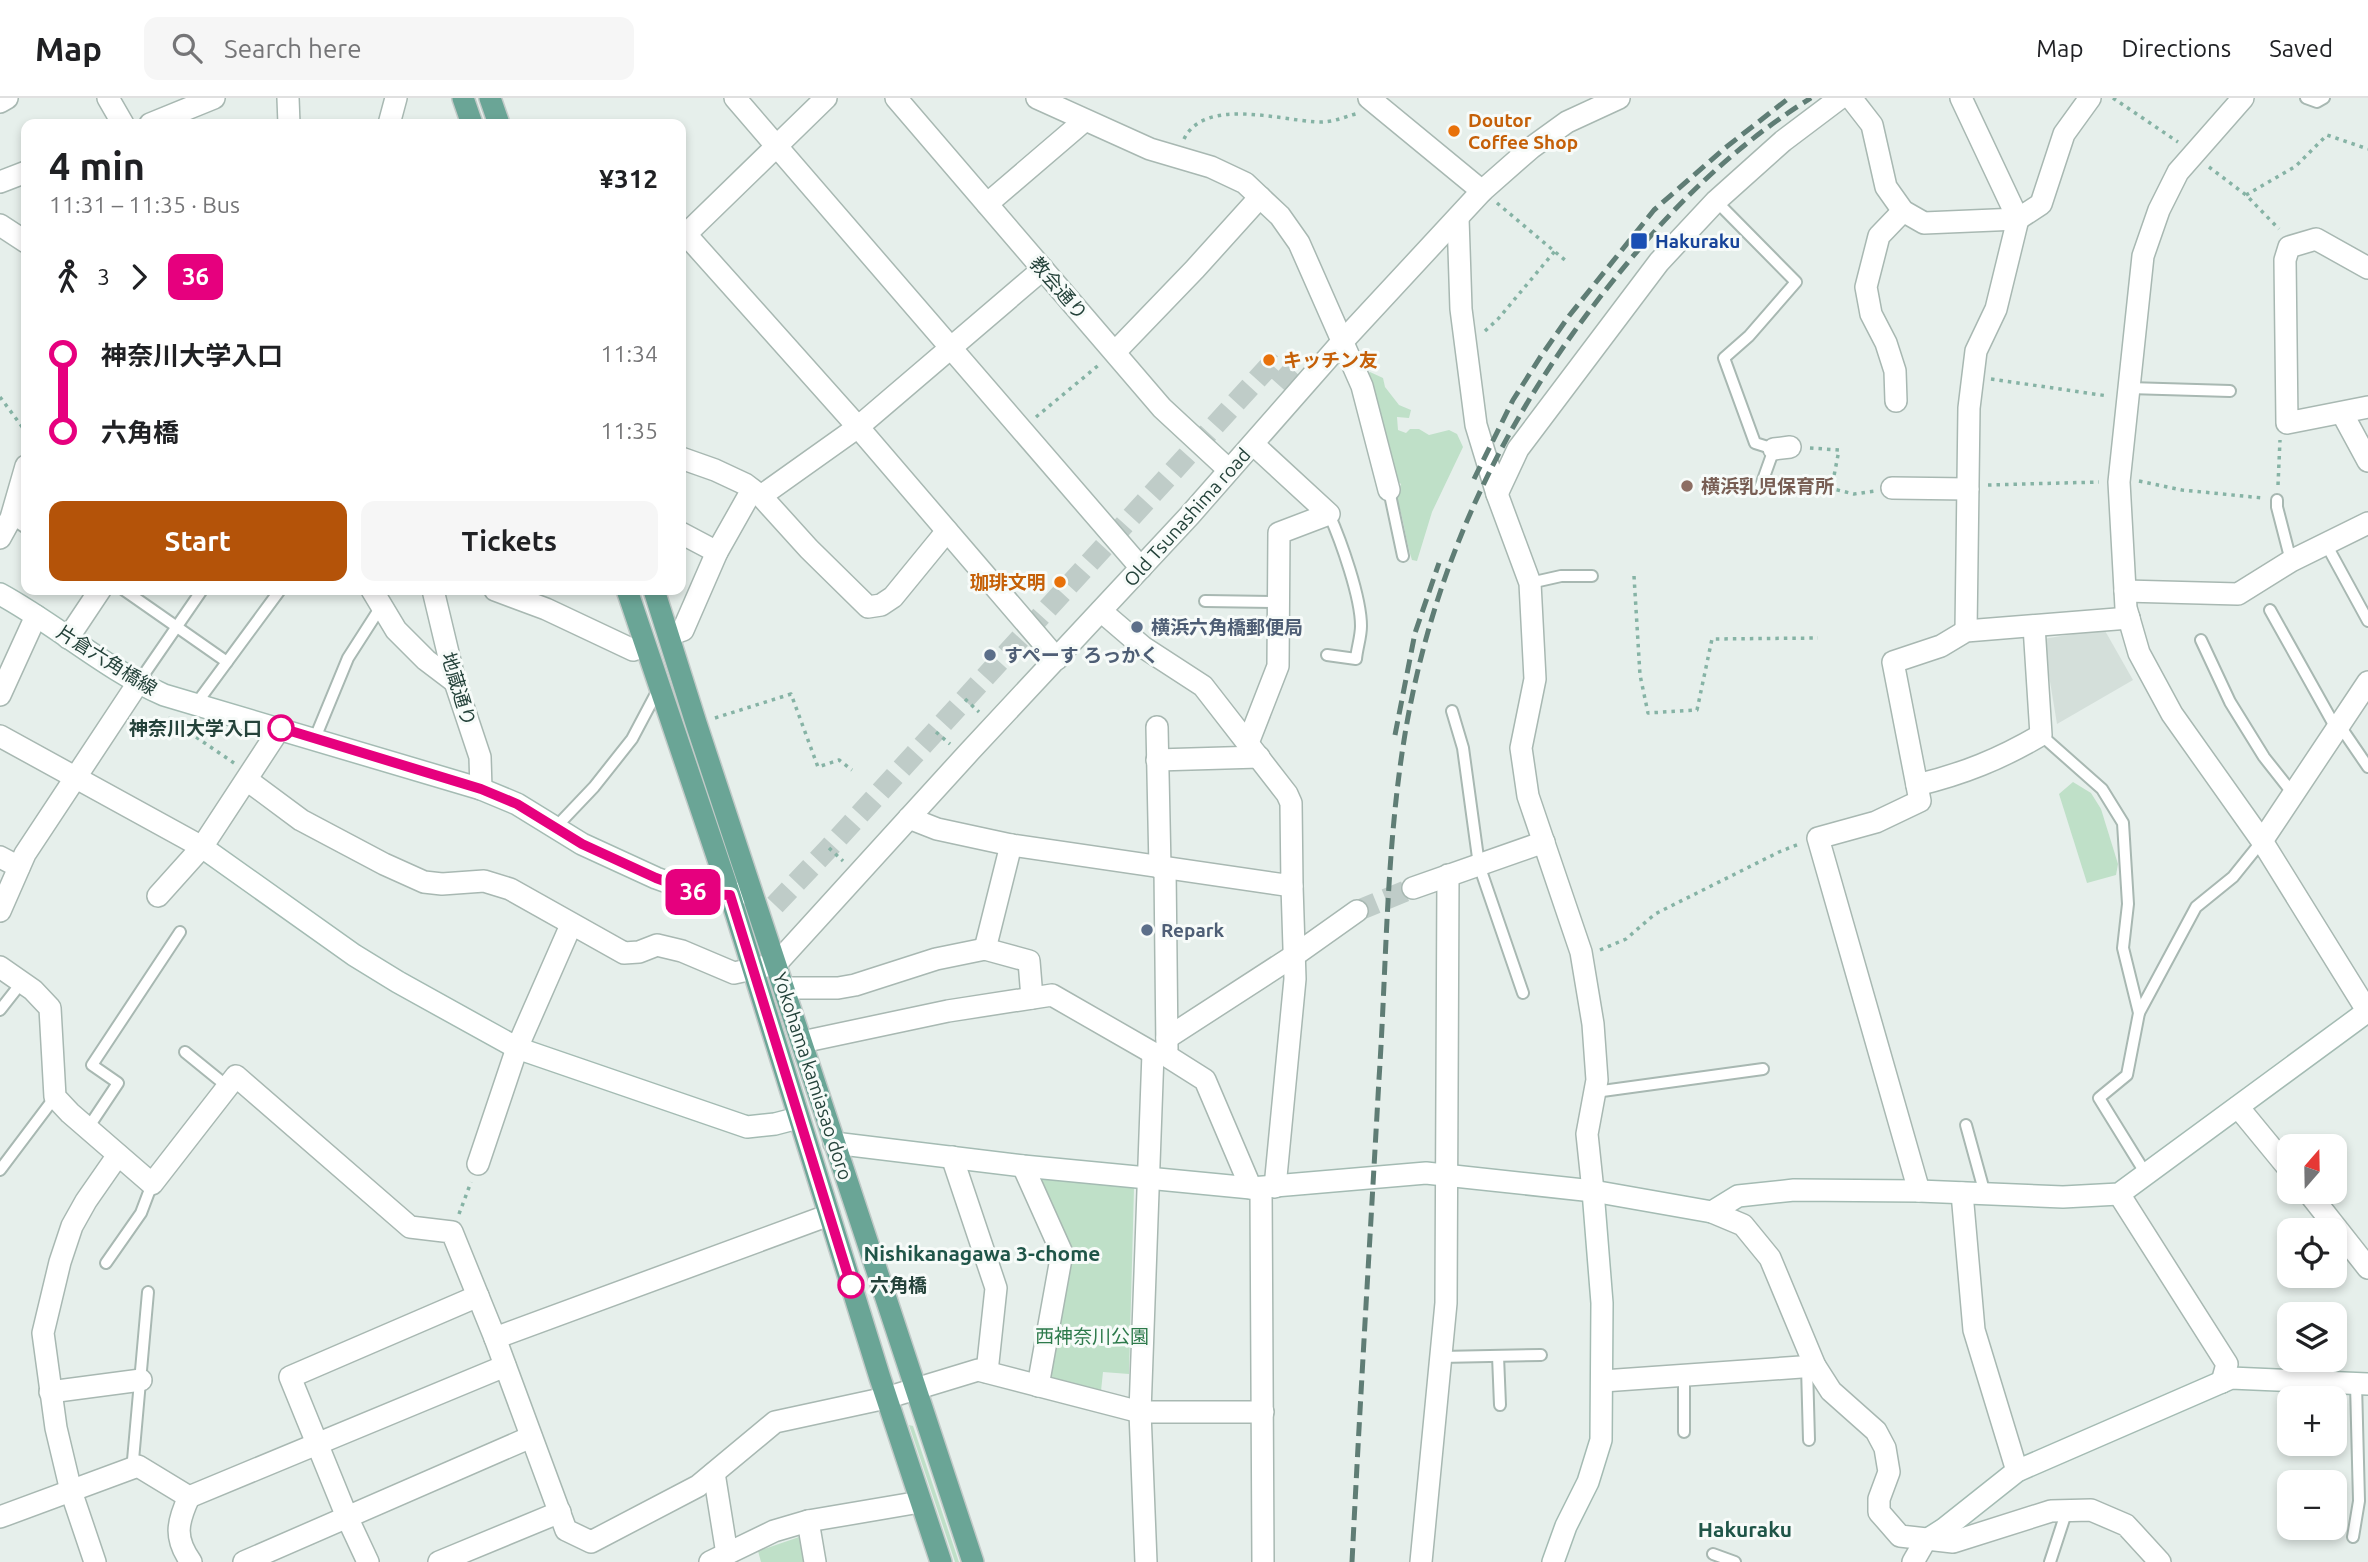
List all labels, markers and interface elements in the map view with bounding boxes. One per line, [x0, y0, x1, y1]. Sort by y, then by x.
search box [144, 17, 634, 80]
icon: search [168, 29, 206, 67]
text: Map [35, 30, 102, 67]
text: Search here [224, 34, 362, 63]
text: Map [2036, 35, 2083, 62]
text: Directions [2121, 35, 2231, 62]
text: Saved [2269, 35, 2333, 62]
place label: Doutor Coffee Shop [1468, 109, 1578, 153]
marker: Doutor Coffee Shop [1446, 123, 1462, 139]
text: 4 min [49, 145, 145, 187]
text: ¥312 [599, 164, 658, 193]
text: 11:31 – 11:35 · Bus [49, 192, 240, 217]
place label: Hakuraku [1655, 230, 1740, 252]
marker: Hakuraku [1629, 231, 1649, 251]
street label: 教会通り [1026, 252, 1092, 324]
icon: walk [49, 258, 87, 296]
icon: forward [120, 258, 158, 296]
text: 36 [182, 263, 209, 290]
text: 3 [97, 264, 110, 289]
text: 神奈川大学入口 [101, 341, 283, 370]
text: 11:34 [600, 341, 658, 366]
place label: キッチン友 [1283, 349, 1378, 371]
marker: キッチン友 [1261, 352, 1277, 368]
text: 六角橋 [101, 418, 179, 447]
text: 11:35 [600, 418, 658, 443]
street label: Old Tsunashima road [1119, 443, 1255, 591]
place label: 横浜乳児保育所 [1701, 475, 1834, 497]
marker: 横浜乳児保育所 [1679, 478, 1695, 494]
button: Start [49, 501, 347, 581]
button: Tickets [361, 501, 658, 581]
place label: 珈琲文明 [970, 571, 1046, 593]
marker: 珈琲文明 [1052, 574, 1068, 590]
place label: 横浜六角橋郵便局 [1151, 616, 1303, 638]
marker: 横浜六角橋郵便局 [1129, 619, 1145, 635]
street label: 片倉六角橋線 [53, 620, 161, 700]
place label: すぺーす ろっかく [1004, 644, 1159, 666]
marker: すぺーす ろっかく [982, 647, 998, 663]
street label: 地蔵通り [437, 649, 481, 729]
marker: 神奈川大学入口 [268, 715, 294, 741]
place label: 神奈川大学入口 [129, 717, 262, 739]
line badge: 36 [662, 869, 724, 915]
text: 36 [679, 878, 707, 905]
place label: Repark [1161, 919, 1225, 941]
marker: Repark [1139, 922, 1155, 938]
street label: Yokohama kamiasao doro [769, 969, 857, 1183]
north arrow [2277, 1134, 2347, 1204]
map controls [2277, 1134, 2347, 1540]
button: locate [2277, 1218, 2347, 1288]
district label: Nishikanagawa 3-chome [864, 1241, 1100, 1265]
marker: 六角橋 [838, 1272, 864, 1298]
place label: 六角橋 [870, 1274, 927, 1296]
button: layers [2277, 1302, 2347, 1372]
park label: 西神奈川公園 [1035, 1325, 1149, 1347]
button: + [2277, 1386, 2347, 1456]
button: − [2277, 1470, 2347, 1540]
district label: Hakuraku [1698, 1517, 1792, 1541]

